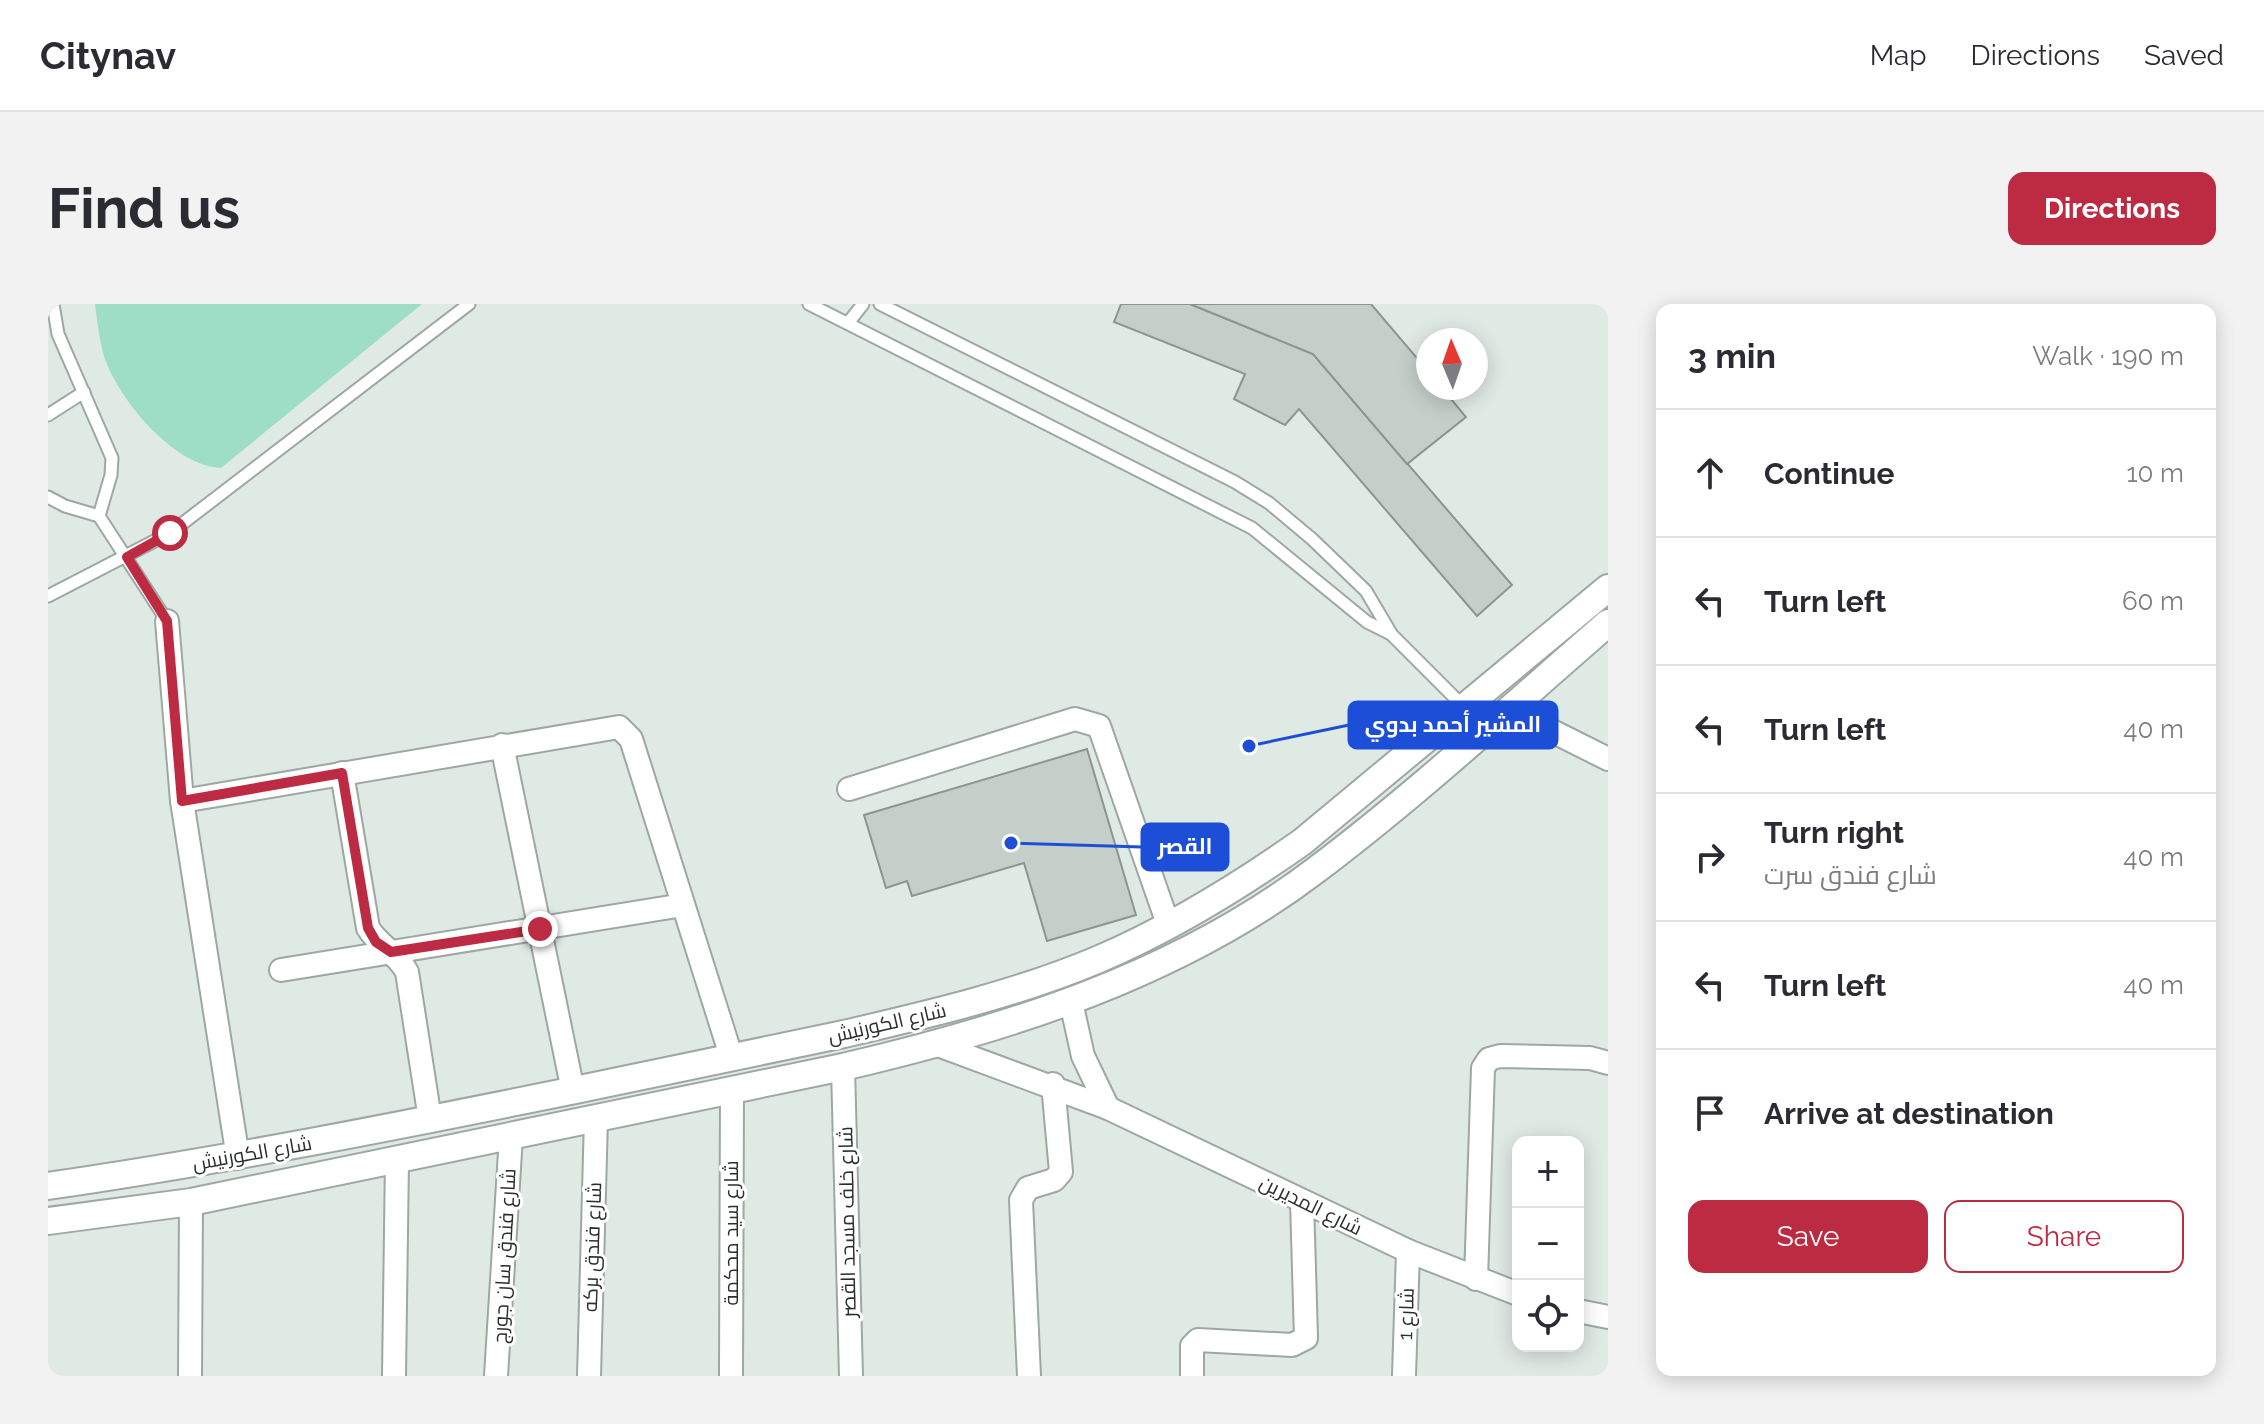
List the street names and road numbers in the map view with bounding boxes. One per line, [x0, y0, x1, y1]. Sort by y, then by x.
street label: شارع الكورنيش [825, 998, 949, 1050]
street label: شارع خلف مسجد القصر [833, 1126, 863, 1319]
street label: شارع الكورنيش [190, 1131, 314, 1177]
street label: شارع سيد محكمة [719, 1160, 745, 1306]
street label: شارع فندق سان جورج [487, 1168, 523, 1344]
street label: شارع المديرين [1255, 1170, 1366, 1242]
street label: شارع فندق بركه [578, 1181, 608, 1313]
street label: شارع 1 [1393, 1287, 1421, 1341]

